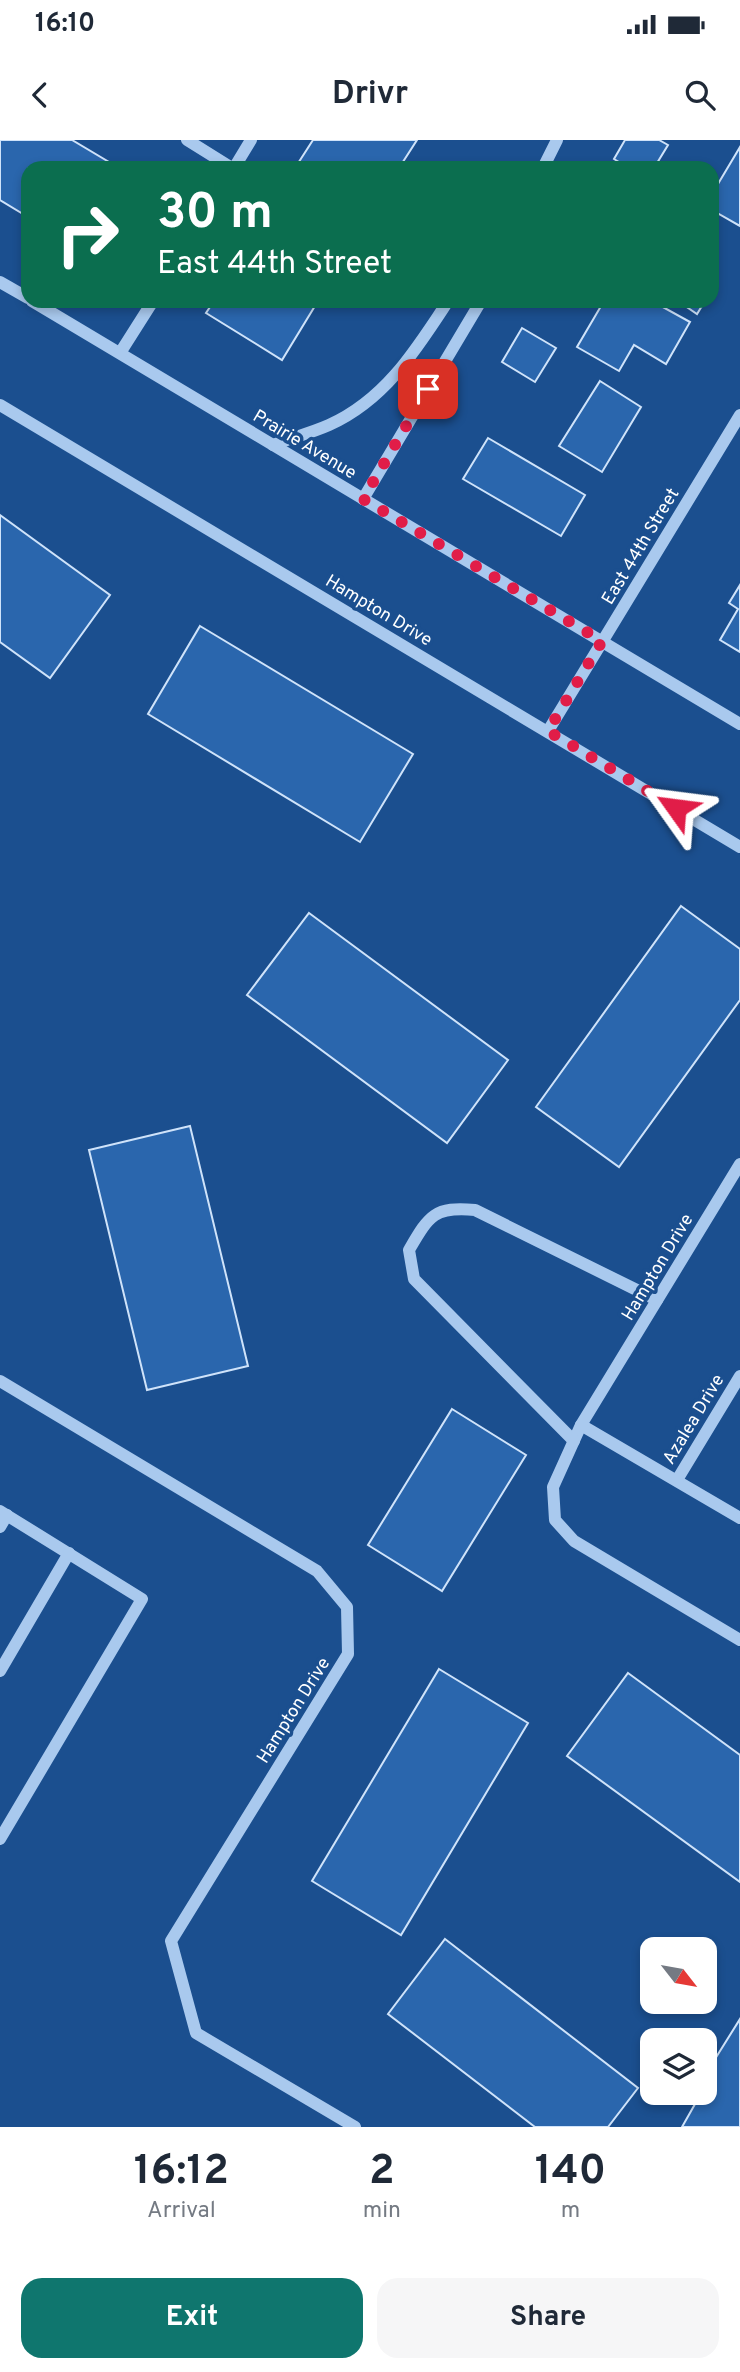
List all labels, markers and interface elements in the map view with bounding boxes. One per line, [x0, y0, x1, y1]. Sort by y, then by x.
text: 16:10 [35, 8, 95, 41]
text: Drivr [332, 75, 408, 115]
icon: back [21, 76, 59, 114]
icon: search [681, 76, 719, 114]
text: 30 m [157, 184, 273, 246]
icon: right [42, 189, 133, 280]
text: East 44th Street [157, 245, 392, 285]
pin [398, 359, 458, 419]
icon: arrive [409, 370, 447, 408]
street label: Prairie Avenue [248, 405, 360, 485]
street label: East 44th Street [597, 484, 685, 609]
street label: Hampton Drive [321, 570, 436, 652]
position arrow [639, 771, 713, 845]
street label: Hampton Drive [617, 1210, 699, 1325]
street label: Azalea Drive [658, 1370, 730, 1469]
street label: Hampton Drive [253, 1653, 336, 1768]
north arrow [640, 1937, 718, 2014]
map controls [640, 1937, 717, 2105]
button: layers [640, 2028, 717, 2105]
text: 16:12 [134, 2146, 229, 2199]
text: 2 [369, 2146, 395, 2199]
text: 140 [535, 2146, 606, 2199]
text: Arrival [147, 2197, 216, 2226]
text: min [363, 2197, 401, 2226]
text: m [561, 2197, 580, 2226]
button: Exit [21, 2278, 363, 2358]
button: Share [377, 2278, 719, 2358]

